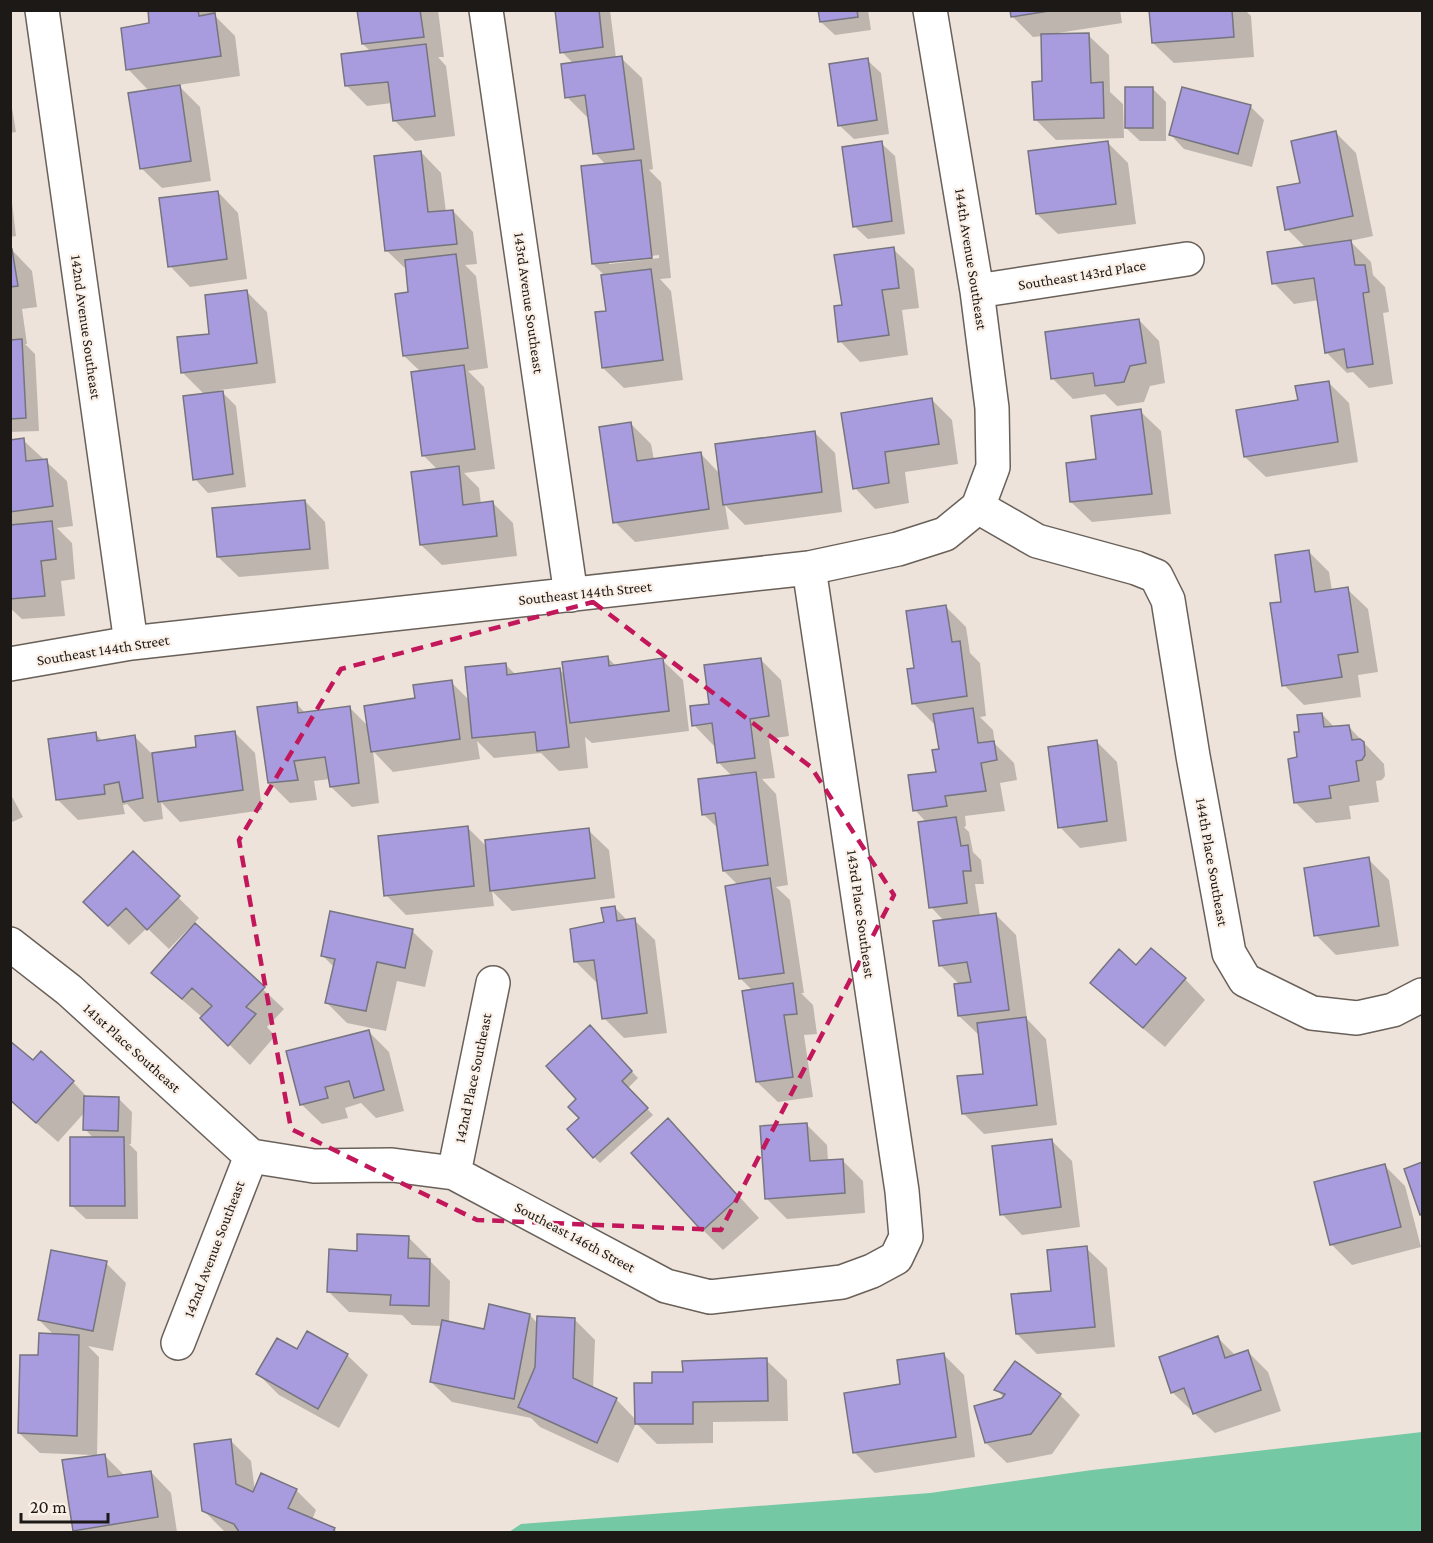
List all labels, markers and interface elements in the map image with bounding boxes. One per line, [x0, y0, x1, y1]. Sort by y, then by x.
street label: 144th Avenue Southeast [952, 187, 990, 332]
street label: 143rd Avenue Southeast [511, 232, 547, 376]
street label: 142nd Avenue Southeast [68, 254, 104, 401]
street label: Southeast 143rd Place [1017, 257, 1147, 293]
street label: Southeast 144th Street [518, 578, 653, 608]
street label: Southeast 144th Street [36, 631, 171, 668]
street label: 144th Place Southeast [1193, 797, 1231, 928]
street label: 143rd Place Southeast [844, 849, 878, 980]
street label: 141st Place Southeast [80, 1000, 185, 1096]
street label: 142nd Place Southeast [451, 1011, 495, 1144]
street label: 142nd Avenue Southeast [181, 1177, 248, 1320]
street label: Southeast 146th Street [512, 1199, 639, 1276]
scale bar [21, 1486, 108, 1524]
text: 20 m [30, 1497, 67, 1517]

